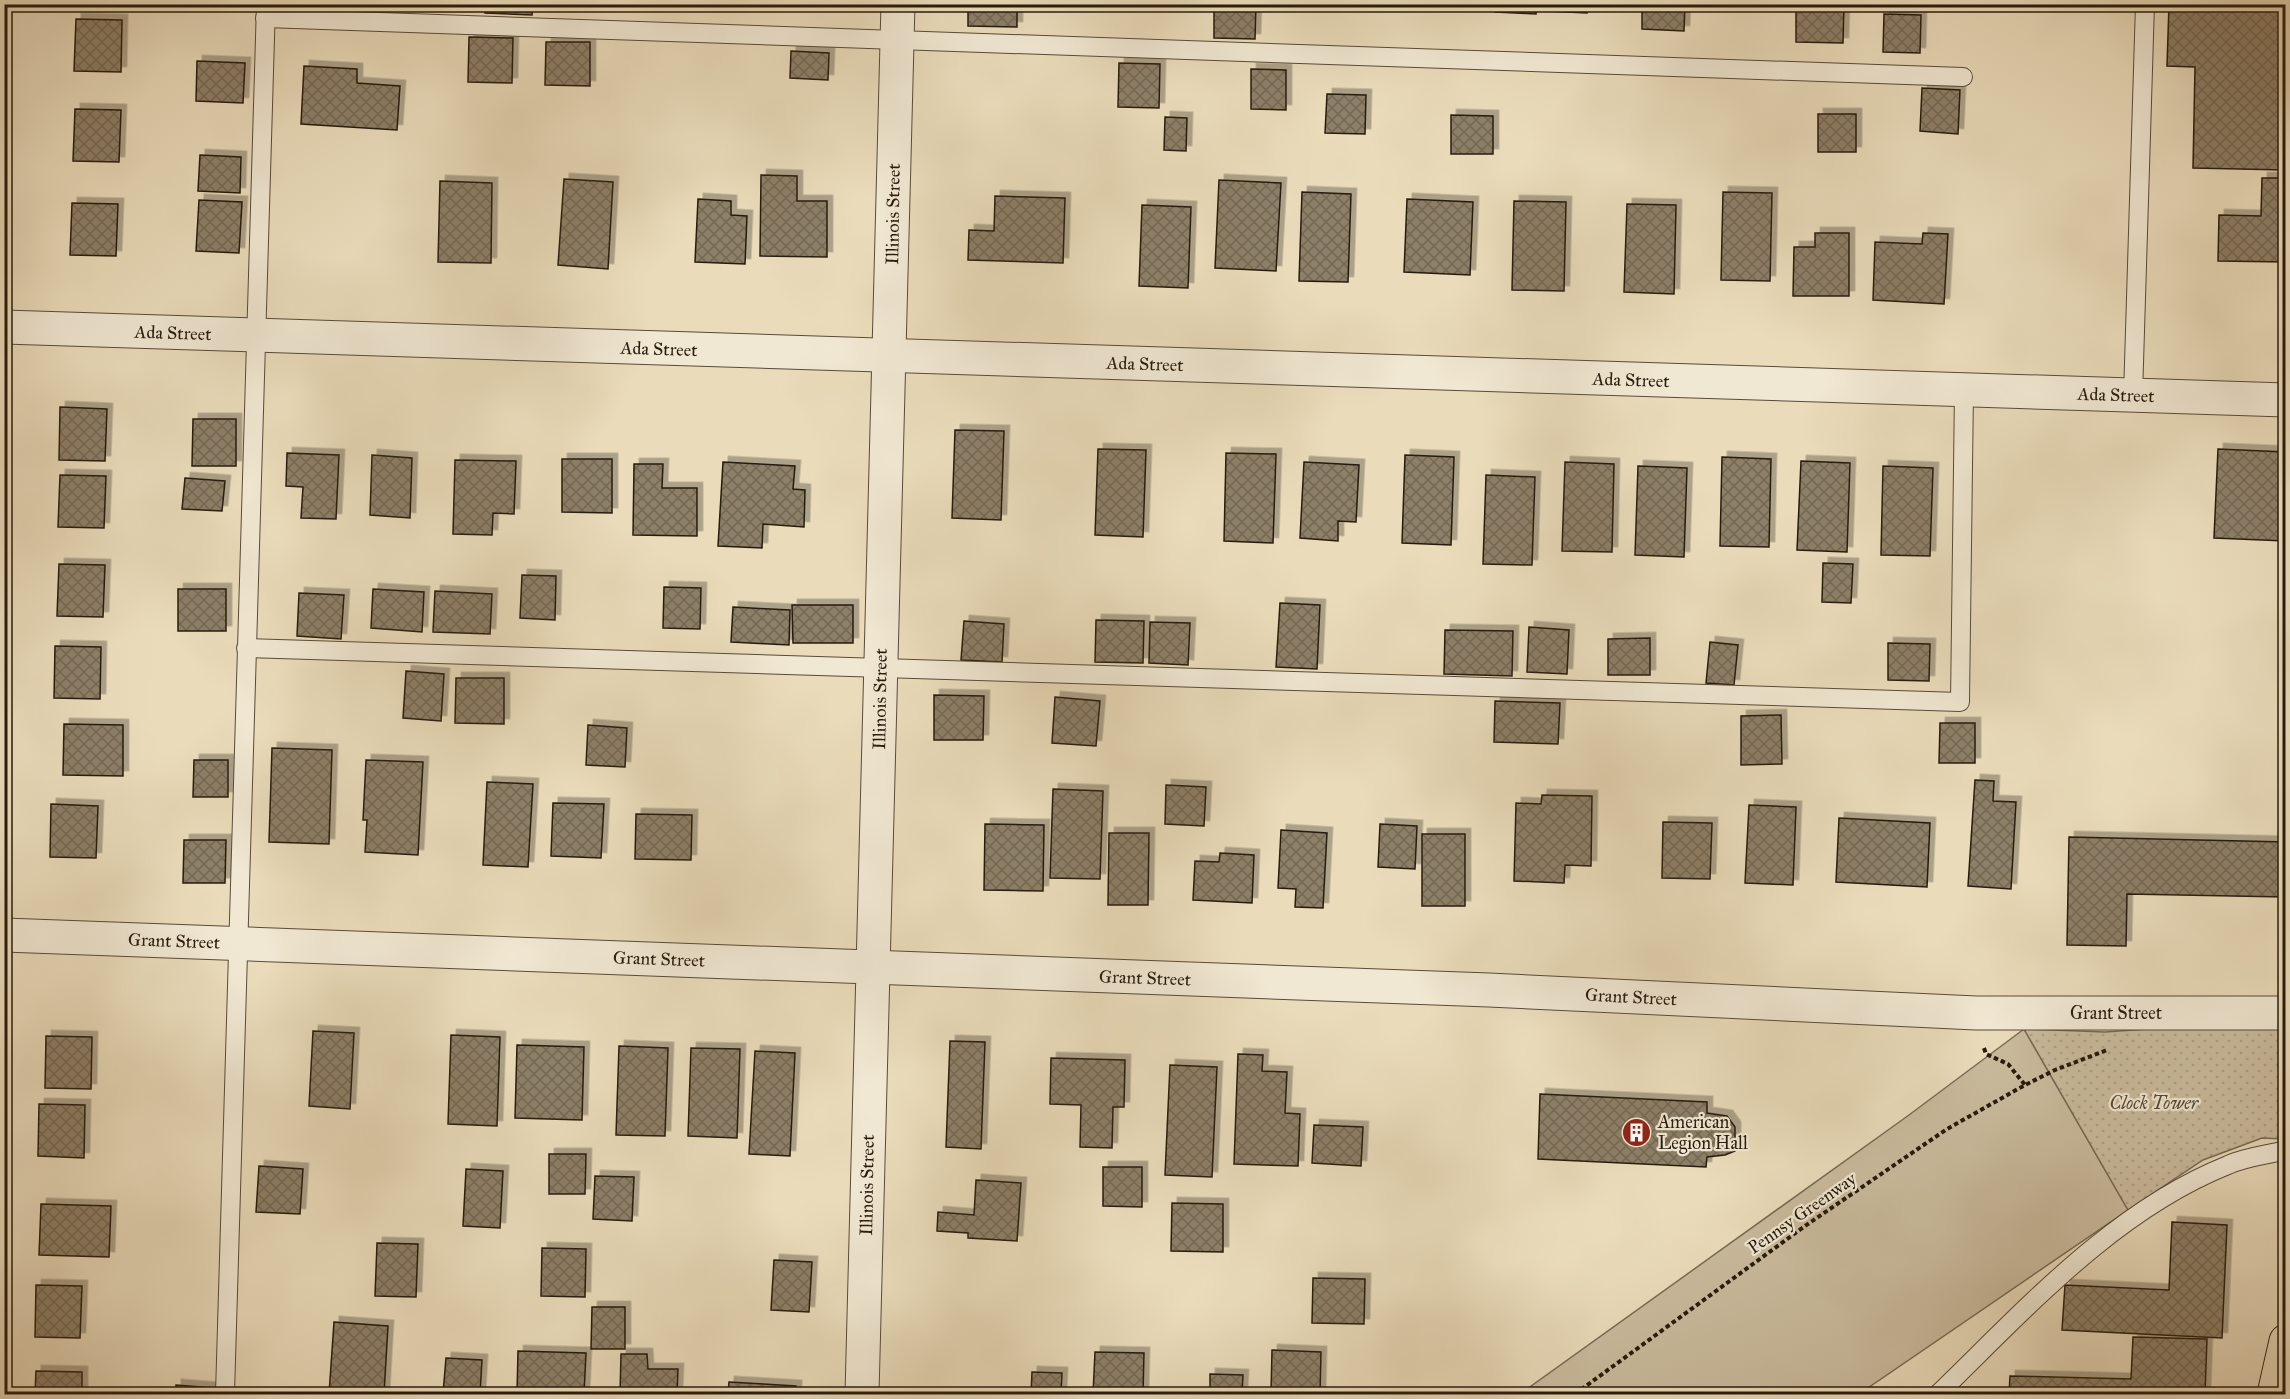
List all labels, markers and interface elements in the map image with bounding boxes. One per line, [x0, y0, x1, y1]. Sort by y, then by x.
street label: Illinois Street [881, 162, 905, 265]
street label: Ada Street [133, 321, 213, 345]
street label: Ada Street [619, 337, 699, 361]
street label: Ada Street [1105, 352, 1185, 376]
street label: Ada Street [1591, 368, 1671, 392]
street label: Ada Street [2076, 383, 2156, 407]
street label: Illinois Street [868, 647, 892, 750]
street label: Grant Street [128, 928, 221, 954]
street label: Grant Street [613, 946, 706, 972]
street label: Grant Street [1099, 965, 1192, 991]
street label: Grant Street [1584, 984, 1678, 1010]
street label: Grant Street [2070, 1002, 2163, 1024]
park label: Clock Tower [2110, 1092, 2200, 1114]
place label: American Legion Hall [1657, 1111, 1748, 1155]
building icon: American Legion Hall [1621, 1116, 1653, 1148]
street label: Illinois Street [855, 1133, 879, 1236]
street label: Pennsy Greenway [1743, 1167, 1861, 1259]

